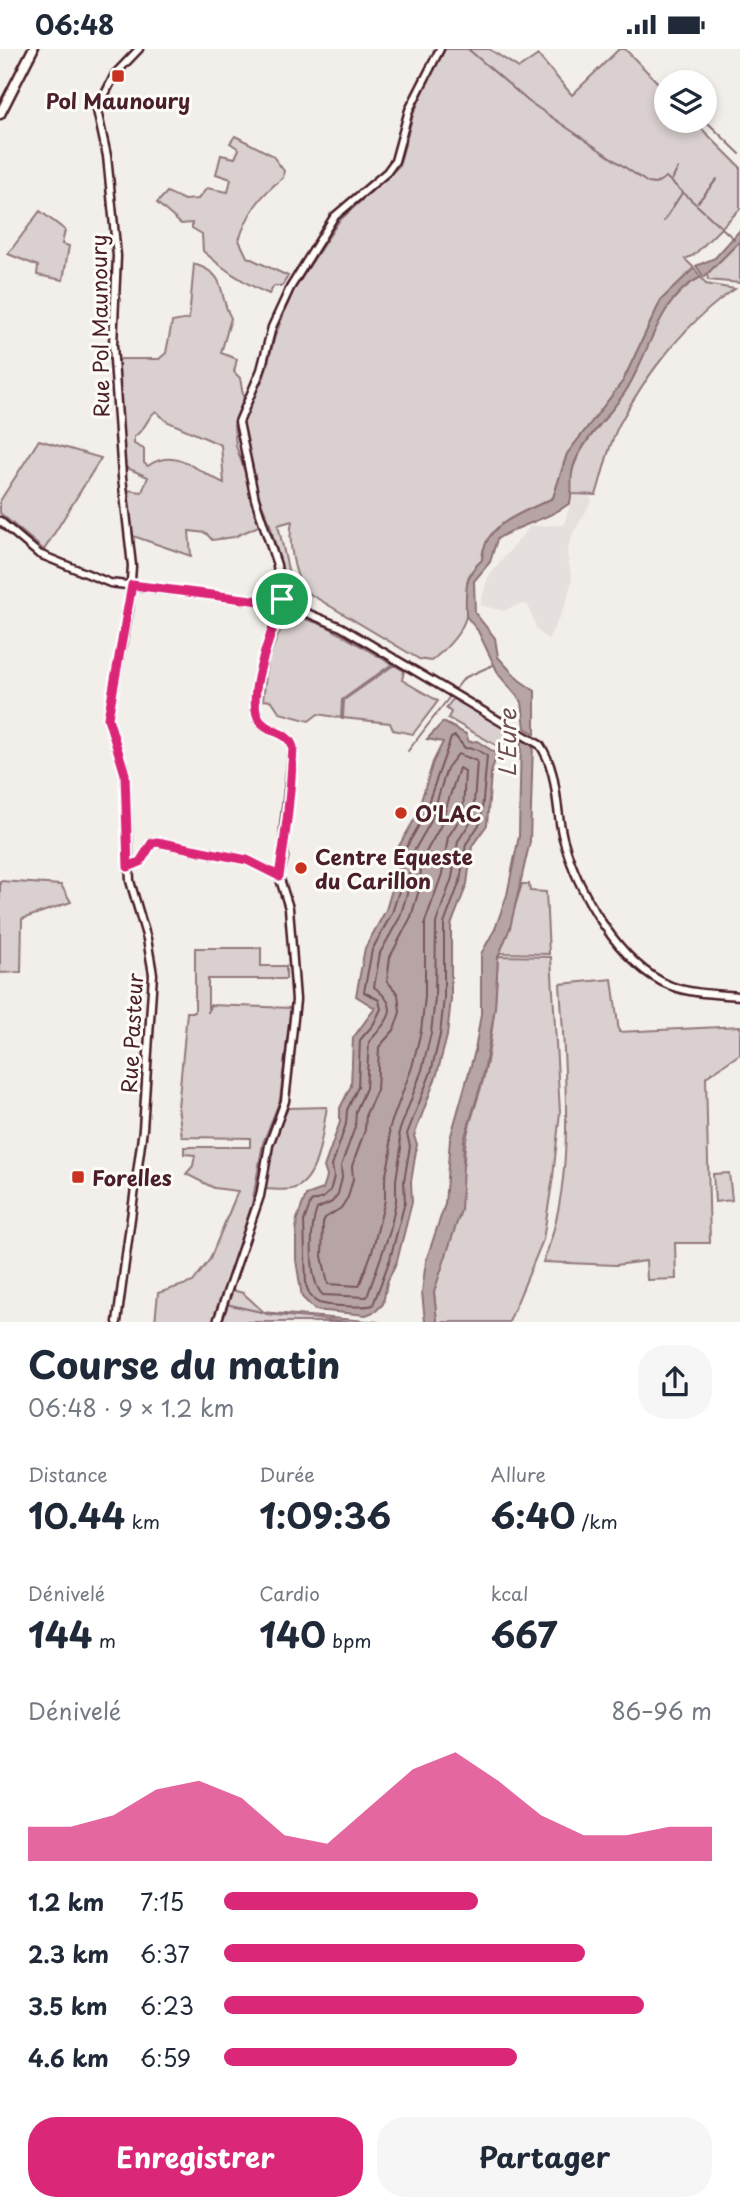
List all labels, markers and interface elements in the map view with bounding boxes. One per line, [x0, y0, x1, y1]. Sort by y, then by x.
text: 06:48 [35, 5, 114, 44]
marker: Pol Maunoury [110, 68, 126, 84]
map controls [654, 70, 717, 133]
button: layers [654, 70, 717, 133]
place label: Pol Maunoury [46, 84, 190, 116]
street label: Rue Pol Maunoury [81, 234, 117, 418]
pin [252, 569, 312, 629]
icon: arrive [263, 580, 301, 618]
water label: L'Eure [489, 708, 524, 777]
place label: O'LAC [415, 797, 481, 829]
marker: O'LAC [393, 805, 409, 821]
place label: Centre Equeste du Carillon [315, 840, 473, 896]
marker: Centre Equeste du Carillon [293, 860, 309, 876]
street label: Rue Pasteur [112, 972, 150, 1094]
place label: Forelles [92, 1161, 172, 1193]
marker: Forelles [70, 1169, 86, 1185]
text: Course du matin [28, 1335, 340, 1392]
button: share [638, 1345, 712, 1419]
text: 06:48 · 9 × 1.2 km [28, 1390, 234, 1425]
text: Distance [28, 1460, 108, 1488]
text: Durée [259, 1460, 315, 1488]
text: Allure [491, 1460, 546, 1488]
text: 10.44 [28, 1488, 125, 1541]
text: 1:09:36 [259, 1488, 391, 1541]
text: 6:40 [491, 1488, 575, 1541]
text: km [125, 1507, 160, 1535]
text: /km [575, 1507, 618, 1535]
text: Dénivelé [28, 1579, 105, 1607]
text: Cardio [259, 1579, 320, 1607]
text: kcal [491, 1579, 529, 1607]
text: 144 [28, 1607, 93, 1660]
text: 140 [259, 1607, 326, 1660]
text: 667 [491, 1607, 557, 1660]
text: m [93, 1626, 116, 1654]
text: bpm [326, 1626, 372, 1654]
text: Dénivelé [28, 1693, 121, 1728]
text: 86–96 m [611, 1693, 712, 1728]
text: 1.2 km [28, 1884, 104, 1919]
text: 7:15 [140, 1884, 184, 1919]
text: 2.3 km [28, 1936, 109, 1971]
text: 6:37 [140, 1936, 190, 1971]
text: 3.5 km [28, 1988, 108, 2023]
text: 6:23 [140, 1988, 194, 2023]
text: 4.6 km [28, 2040, 109, 2075]
text: 6:59 [140, 2040, 191, 2075]
button: Enregistrer [28, 2117, 363, 2197]
button: Partager [377, 2117, 712, 2197]

